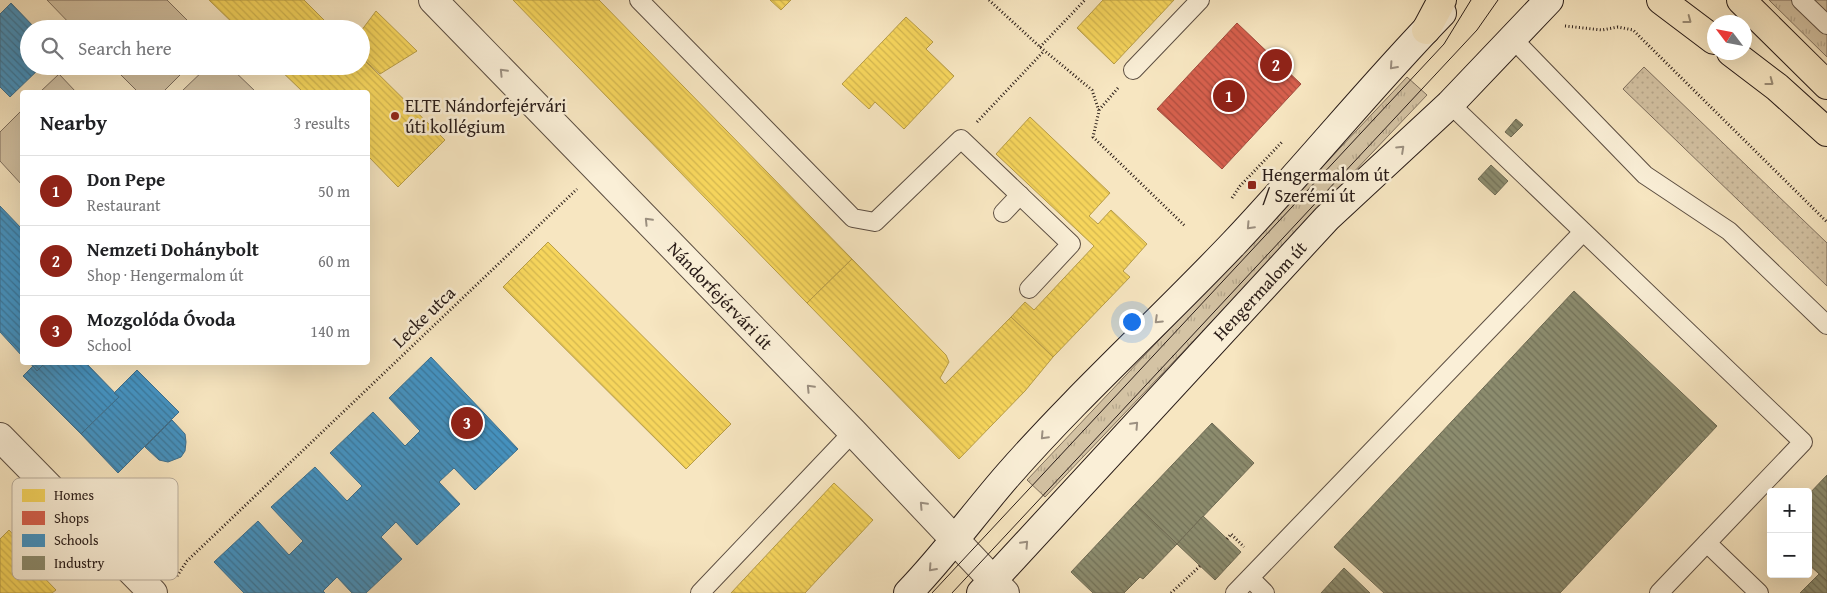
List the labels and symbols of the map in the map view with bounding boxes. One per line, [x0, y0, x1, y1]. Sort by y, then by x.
one-way arrow [1682, 14, 1692, 23]
north arrow [1707, 15, 1752, 60]
pin: 2 [1260, 46, 1292, 84]
one-way arrow [1390, 60, 1399, 69]
one-way arrow [500, 69, 509, 78]
one-way arrow [1764, 76, 1773, 84]
pin: 1 [1213, 77, 1245, 115]
place label: ELTE Nándorfejérvári úti kollégium [405, 92, 566, 140]
marker: ELTE Nándorfejérvári úti kollégium [389, 110, 401, 122]
one-way arrow [1396, 146, 1405, 155]
place label: Hengermalom út / Szerémi út [1262, 161, 1390, 209]
marker: Hengermalom út / Szerémi út [1246, 179, 1258, 191]
one-way arrow [645, 218, 654, 227]
one-way arrow [1247, 221, 1256, 230]
street label: Hengermalom út [1206, 234, 1313, 347]
street label: Nándorfejérvári út [661, 235, 780, 356]
street label: Lecke utca [386, 279, 462, 354]
your location [1119, 309, 1145, 335]
one-way arrow [1155, 314, 1164, 323]
one-way arrow [807, 385, 816, 394]
pin: 3 [451, 404, 483, 442]
one-way arrow [1129, 421, 1138, 430]
one-way arrow [1041, 431, 1050, 440]
legend [12, 478, 178, 580]
text: Homes [54, 485, 94, 505]
one-way arrow [920, 502, 929, 511]
text: Shops [54, 508, 89, 528]
text: Schools [54, 530, 98, 550]
one-way arrow [1019, 540, 1028, 549]
text: Industry [54, 553, 104, 573]
one-way arrow [929, 562, 938, 571]

